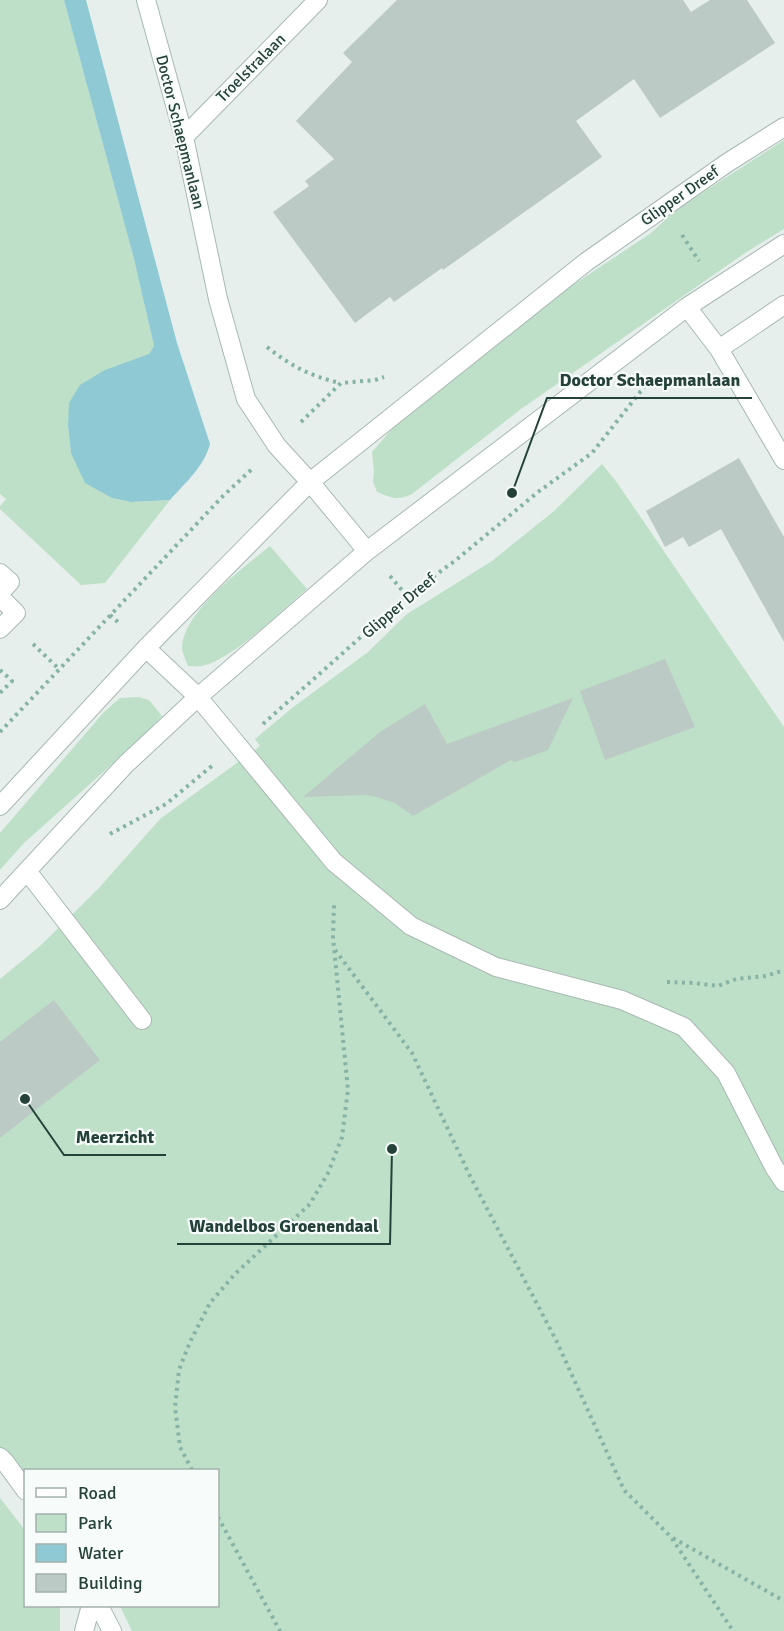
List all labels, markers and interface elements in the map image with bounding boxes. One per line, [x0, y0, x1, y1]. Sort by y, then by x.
street label: Troelstralaan [212, 29, 290, 107]
street label: Doctor Schaepmanlaan [151, 53, 209, 211]
street label: Glipper Dreef [637, 161, 724, 230]
callout: Doctor Schaepmanlaan [547, 362, 752, 398]
text: Doctor Schaepmanlaan [560, 369, 741, 391]
street label: Glipper Dreef [358, 569, 441, 643]
callout: Meerzicht [64, 1119, 166, 1155]
text: Meerzicht [76, 1126, 155, 1148]
callout: Wandelbos Groenendaal [177, 1208, 390, 1244]
text: Wandelbos Groenendaal [189, 1215, 379, 1237]
legend [24, 1469, 219, 1607]
text: Road [78, 1482, 117, 1504]
text: Park [78, 1512, 113, 1534]
text: Water [78, 1542, 124, 1564]
text: Building [78, 1572, 142, 1594]

